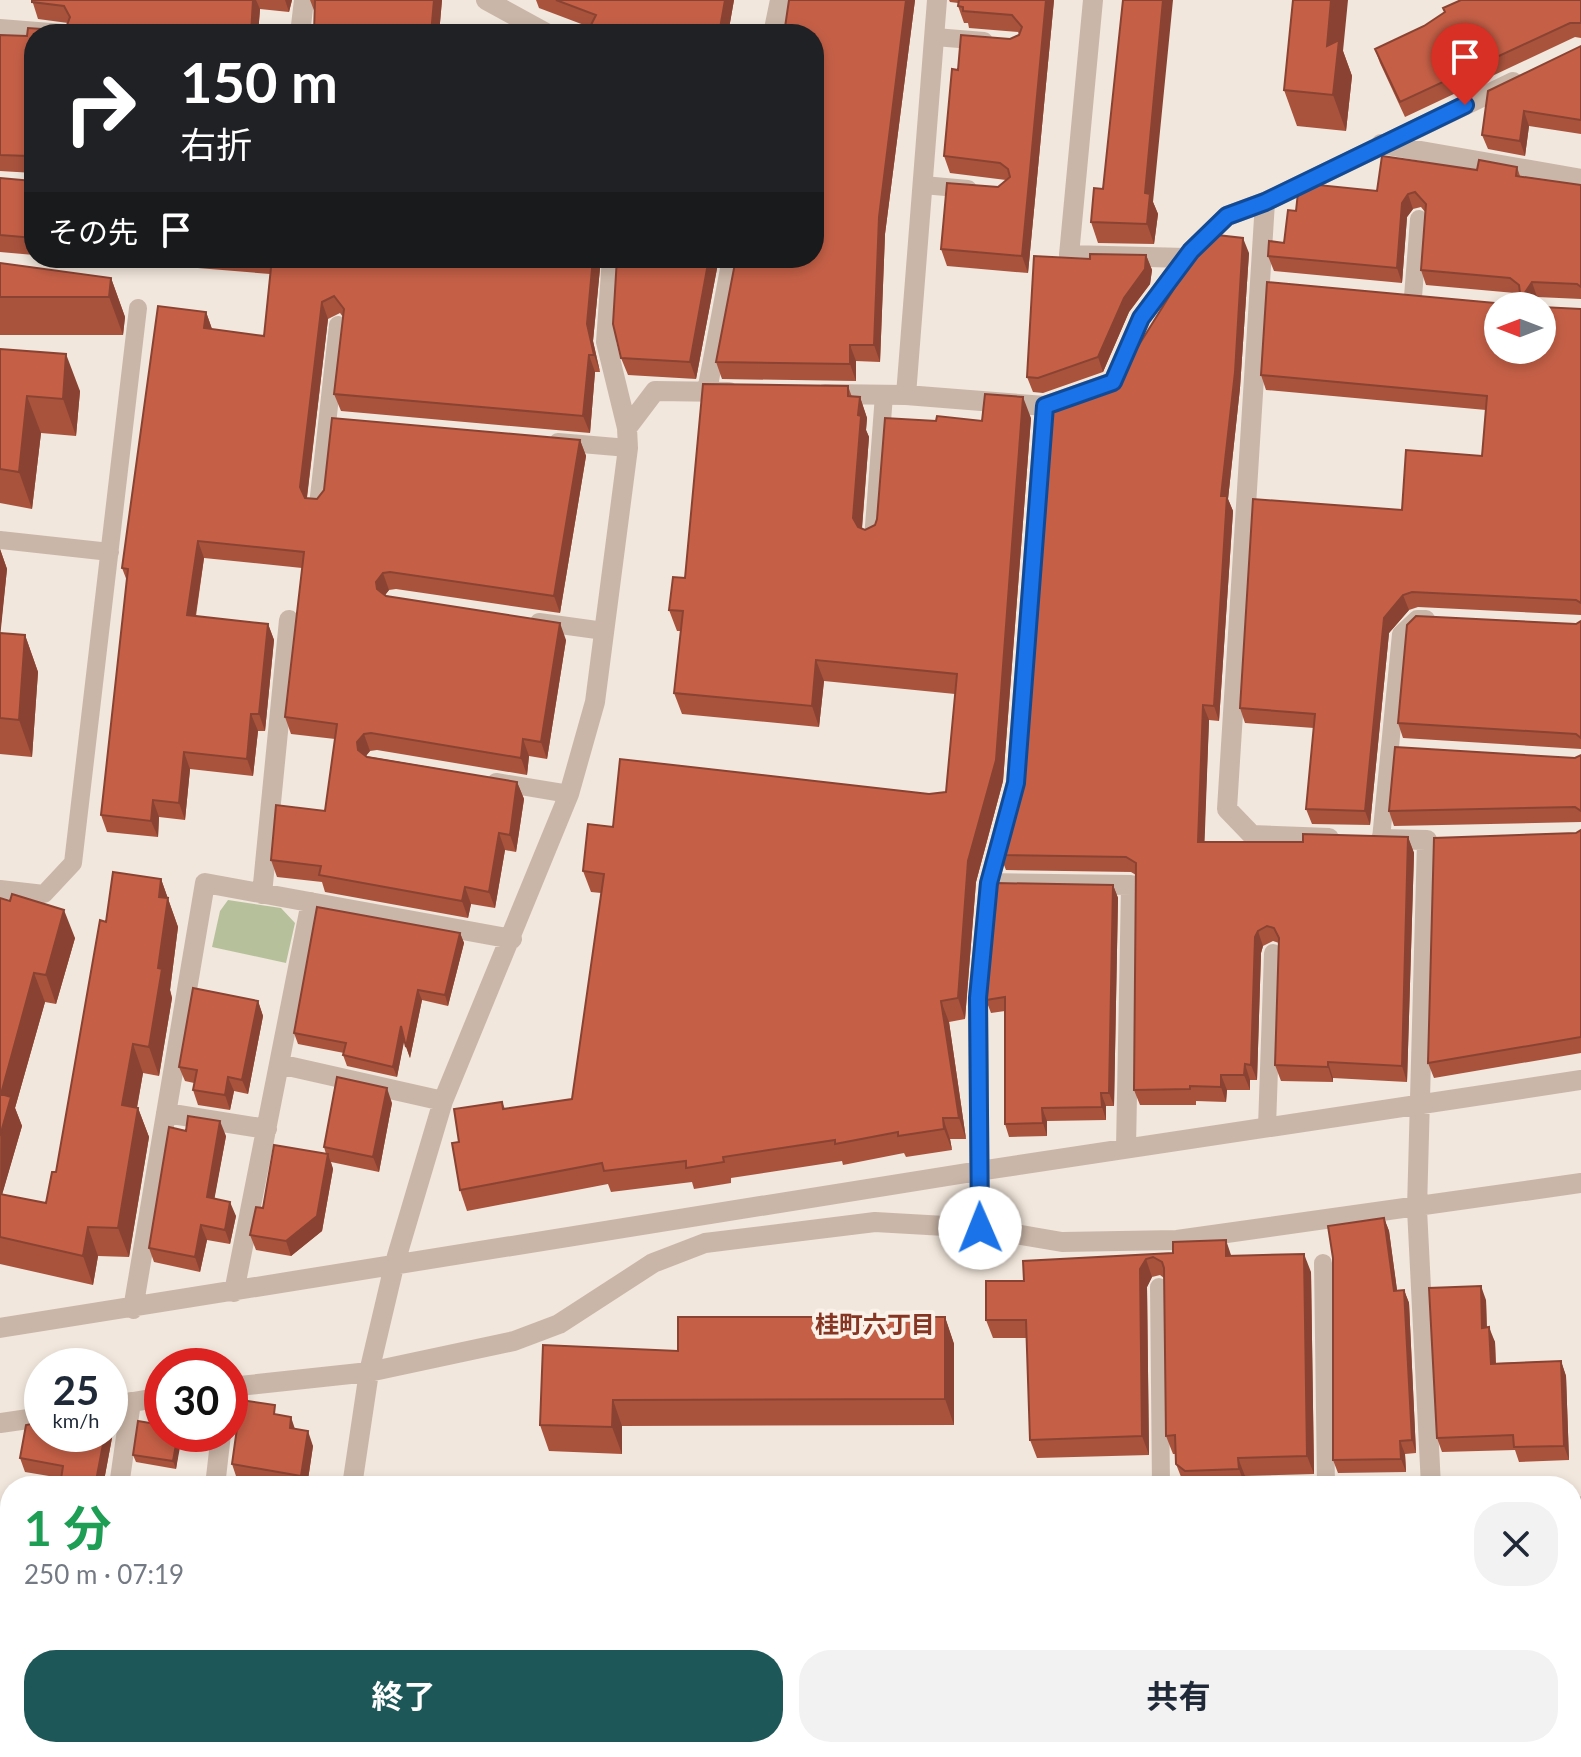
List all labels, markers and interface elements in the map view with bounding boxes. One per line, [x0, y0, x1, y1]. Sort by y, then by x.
pin [1431, 23, 1499, 105]
icon: arrive [1443, 35, 1487, 79]
text: 150 m [180, 48, 338, 115]
icon: right [48, 56, 152, 160]
text: 右折 [180, 122, 252, 166]
icon: arrive [154, 208, 198, 252]
text: その先 [48, 213, 138, 249]
north arrow [1484, 292, 1556, 364]
map controls [1484, 292, 1556, 364]
position arrow [938, 1186, 1022, 1270]
district label: 桂町六丁目 [815, 1309, 935, 1338]
speed limit sign: 30 [144, 1348, 248, 1452]
text: 25 [53, 1366, 99, 1414]
text: km/h [53, 1408, 99, 1432]
text: 1 分 [24, 1499, 112, 1556]
button: close [1474, 1502, 1558, 1586]
text: 250 m · 07:19 [24, 1558, 184, 1590]
button: 終了 [24, 1650, 783, 1742]
button: 共有 [799, 1650, 1558, 1742]

